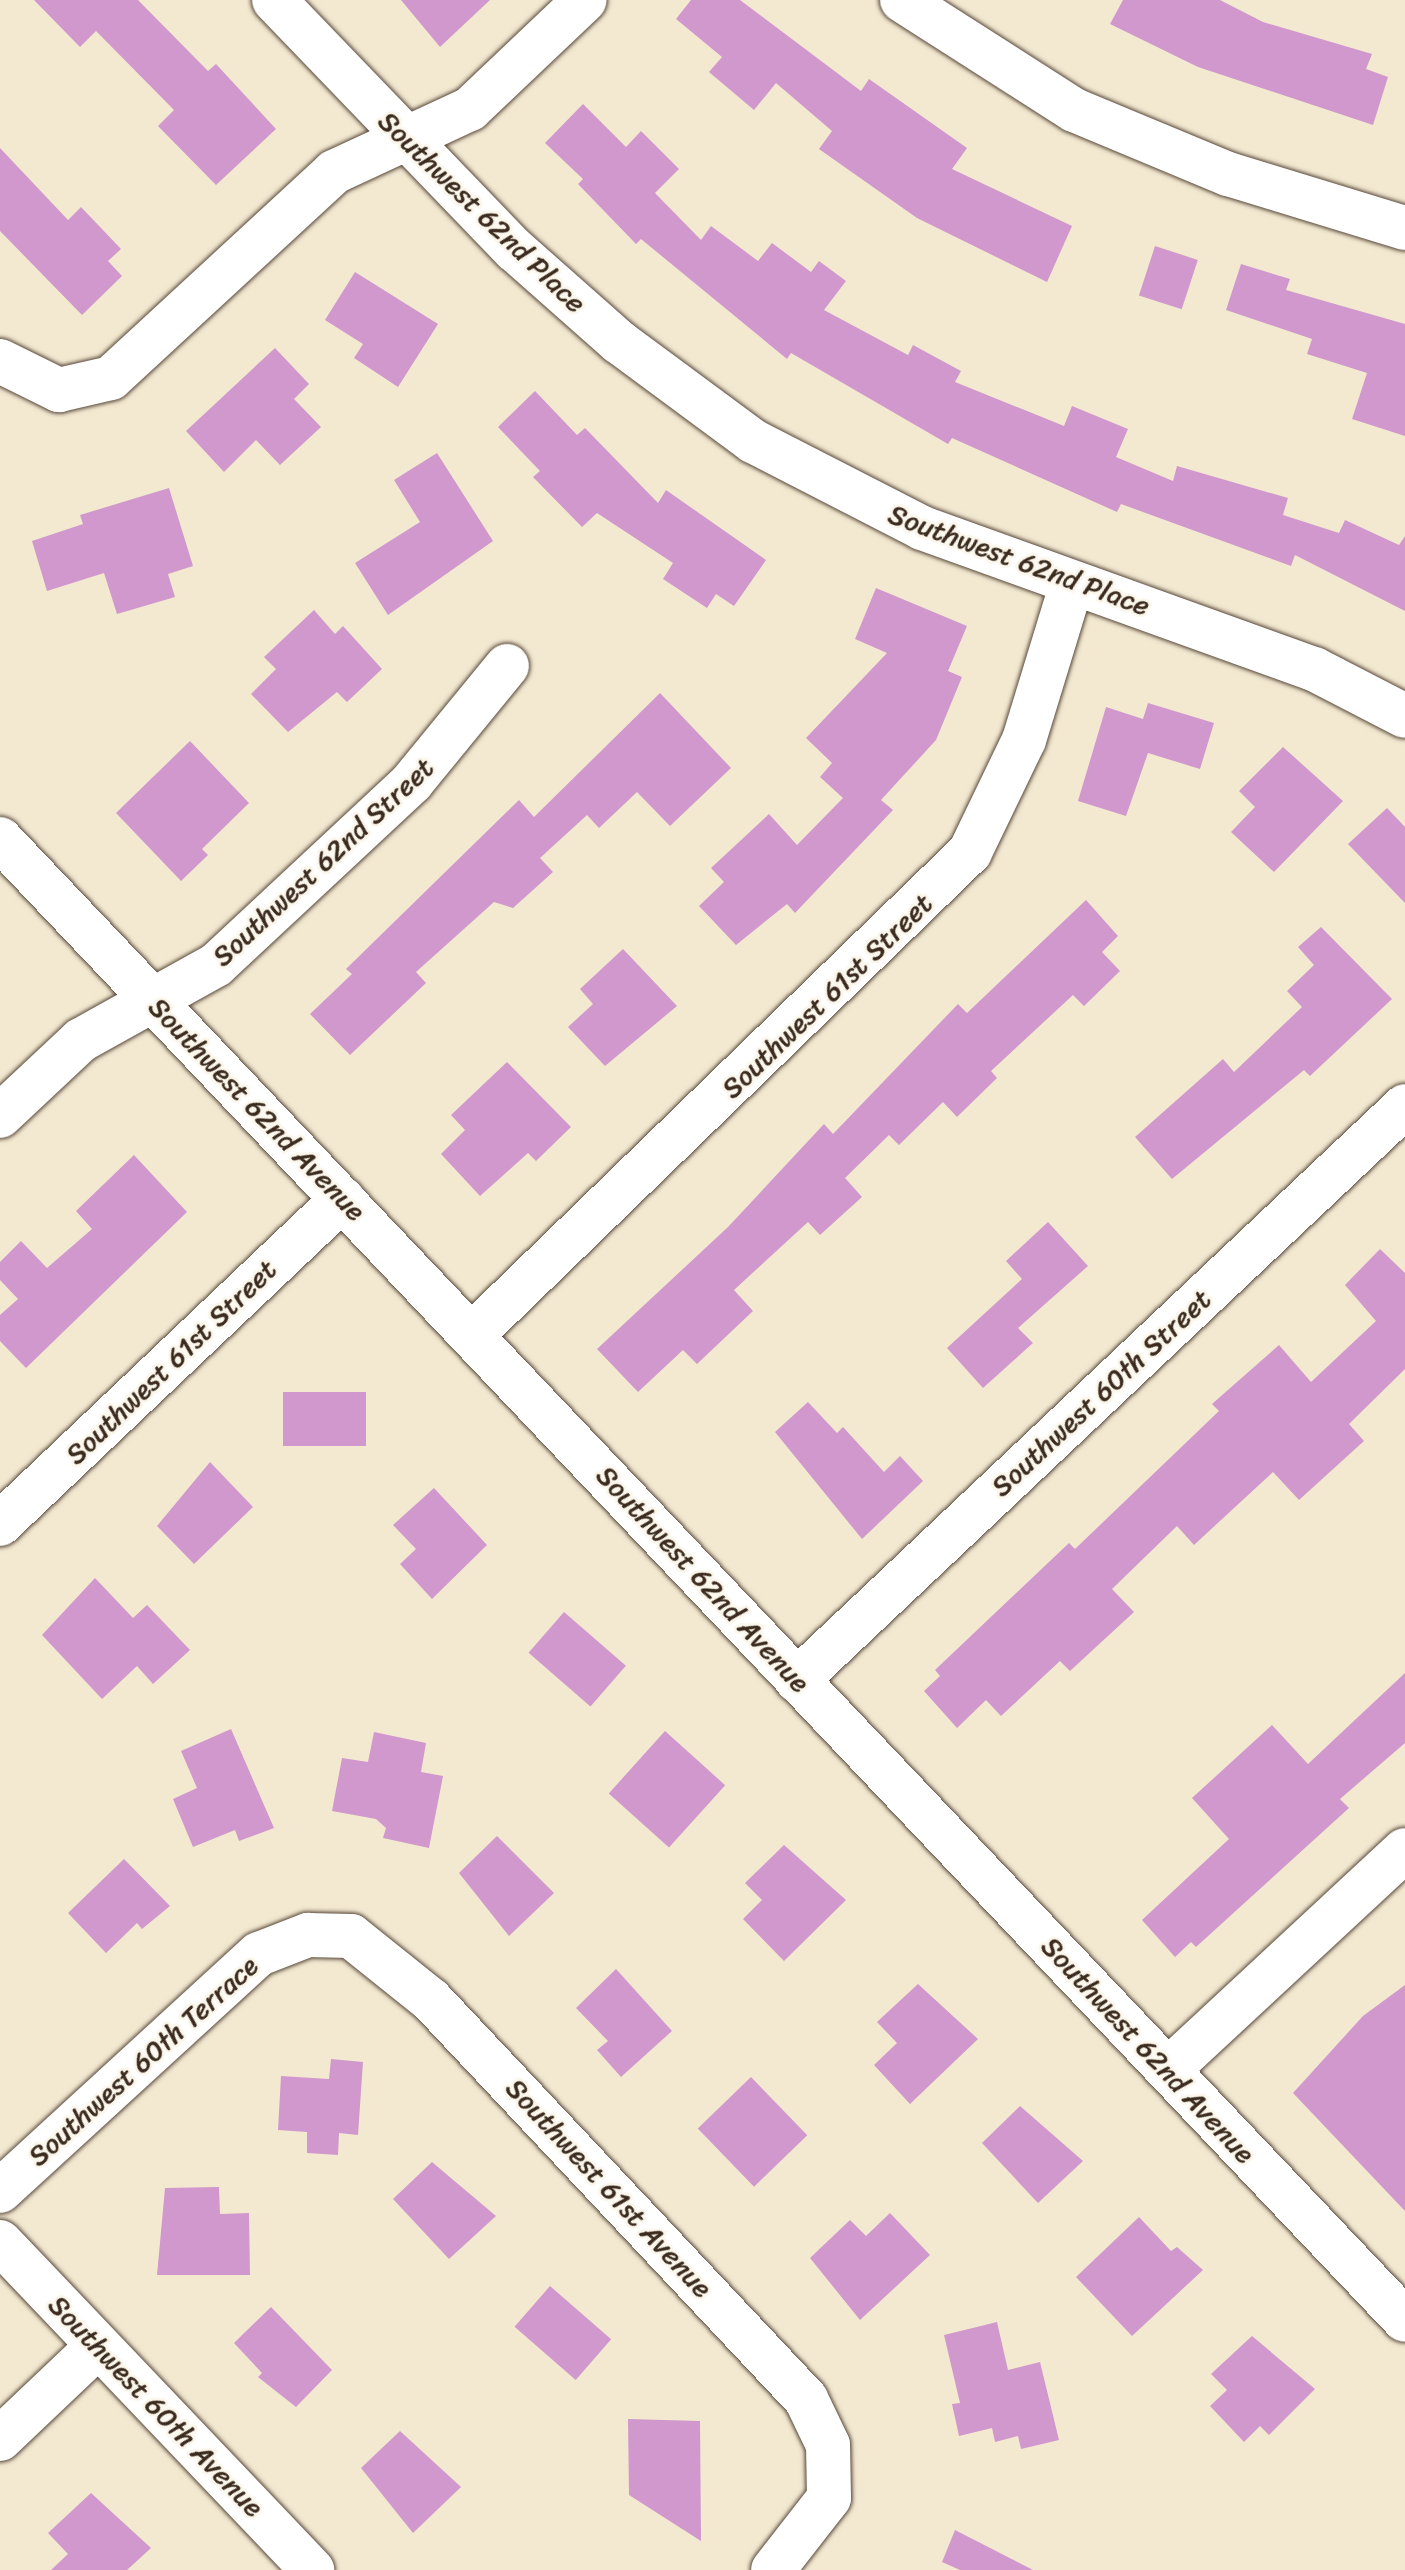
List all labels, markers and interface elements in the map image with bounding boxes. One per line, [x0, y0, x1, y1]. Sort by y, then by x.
street label: Southwest 62nd Place [371, 104, 593, 320]
street label: Southwest 62nd Place [884, 497, 1154, 623]
street label: Southwest 62nd Street [206, 751, 440, 973]
street label: Southwest 61st Street [714, 886, 940, 1106]
street label: Southwest 62nd Avenue [142, 990, 372, 1228]
street label: Southwest 61st Street [58, 1252, 284, 1472]
street label: Southwest 60th Street [984, 1282, 1218, 1504]
street label: Southwest 62nd Avenue [589, 1459, 817, 1699]
street label: Southwest 62nd Avenue [1034, 1930, 1262, 2170]
street label: Southwest 60th Terrace [21, 1949, 265, 2173]
street label: Southwest 61st Avenue [498, 2071, 720, 2305]
street label: Southwest 60th Avenue [41, 2288, 271, 2524]

